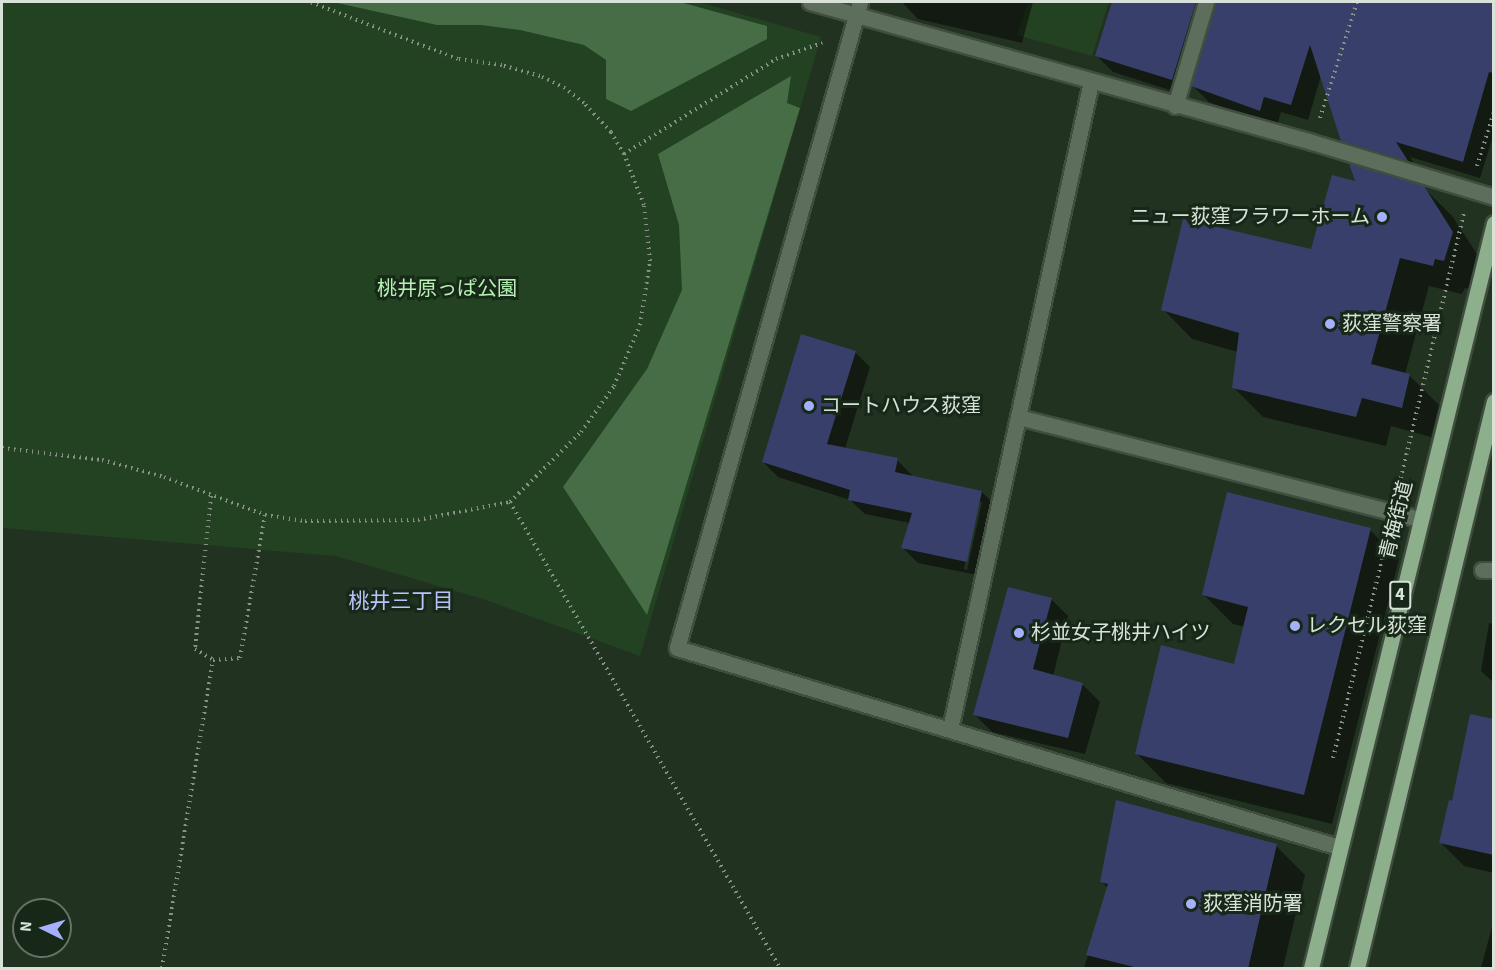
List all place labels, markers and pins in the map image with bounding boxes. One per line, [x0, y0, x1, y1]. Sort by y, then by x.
place label: ニュー荻窪フラワーホーム [1130, 205, 1370, 229]
marker: ニュー荻窪フラワーホーム [1375, 210, 1389, 224]
place label: 荻窪警察署 [1342, 312, 1442, 336]
marker: 荻窪警察署 [1323, 317, 1337, 331]
place label: コートハウス荻窪 [821, 394, 981, 418]
marker: コートハウス荻窪 [802, 399, 816, 413]
place label: レクセル荻窪 [1307, 614, 1427, 638]
marker: レクセル荻窪 [1288, 619, 1302, 633]
place label: 杉並女子桃井ハイツ [1031, 621, 1211, 645]
marker: 杉並女子桃井ハイツ [1012, 626, 1026, 640]
place label: 荻窪消防署 [1203, 892, 1303, 916]
marker: 荻窪消防署 [1184, 897, 1198, 911]

